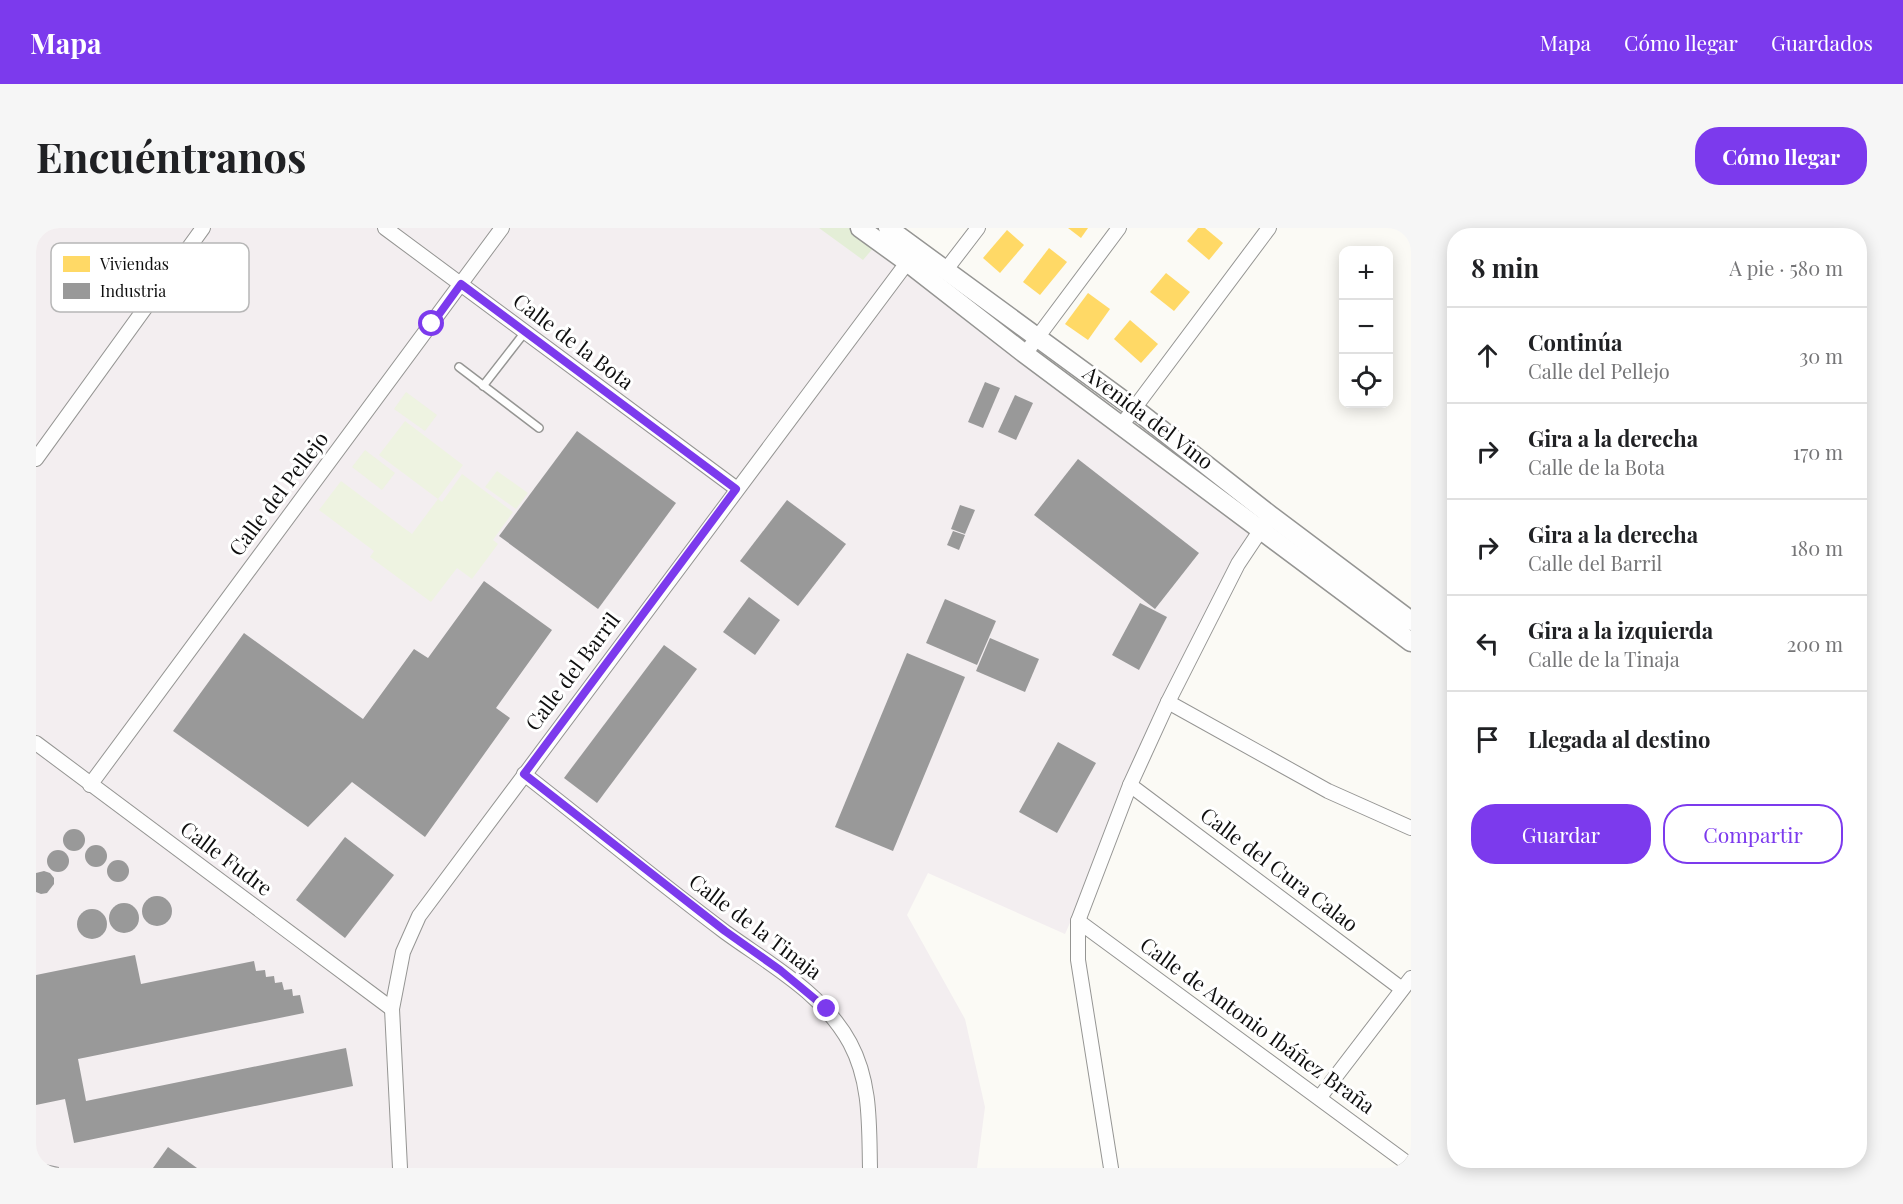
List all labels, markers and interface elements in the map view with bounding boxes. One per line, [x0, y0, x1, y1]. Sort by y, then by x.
text: Mapa [30, 24, 102, 61]
text: Mapa [1540, 28, 1591, 56]
text: Cómo llegar [1624, 28, 1738, 56]
text: Guardados [1771, 28, 1873, 56]
button: Cómo llegar [1695, 127, 1867, 185]
text: Encuéntranos [36, 128, 306, 184]
legend [51, 243, 249, 312]
map controls [1339, 246, 1393, 408]
button: + [1339, 246, 1393, 300]
text: 8 min [1471, 250, 1539, 285]
text: Viviendas [99, 253, 169, 274]
text: A pie · 580 m [1729, 254, 1843, 281]
text: Industria [100, 280, 166, 301]
street label: Calle de la Bota [508, 286, 641, 395]
button: − [1339, 300, 1393, 354]
route start [418, 310, 444, 336]
text: Continúa [1528, 327, 1622, 357]
icon: ahead [1471, 339, 1504, 372]
text: 30 m [1799, 342, 1843, 369]
button: locate [1339, 354, 1393, 408]
text: Calle del Pellejo [1528, 357, 1670, 384]
street label: Avenida del Vino [1078, 358, 1220, 475]
text: Gira a la derecha [1528, 423, 1698, 453]
street label: Calle del Pellejo [221, 425, 333, 561]
icon: right [1471, 435, 1504, 468]
text: 170 m [1793, 438, 1843, 465]
text: Calle de la Bota [1528, 453, 1665, 480]
text: Gira a la derecha [1528, 519, 1698, 549]
icon: right [1471, 531, 1504, 564]
text: 180 m [1790, 534, 1843, 561]
text: Calle del Barril [1528, 549, 1662, 576]
street label: Calle del Barril [518, 606, 625, 736]
text: Gira a la izquierda [1528, 615, 1713, 645]
icon: left [1471, 627, 1504, 660]
text: 200 m [1787, 630, 1843, 657]
text: Calle de la Tinaja [1528, 645, 1680, 672]
icon: arrive [1471, 723, 1504, 756]
text: Llegada al destino [1528, 724, 1710, 754]
street label: Calle del Cura Calao [1196, 800, 1365, 937]
button: Guardar [1471, 804, 1651, 864]
button: Compartir [1663, 804, 1843, 864]
street label: Calle Fudre [175, 814, 279, 901]
street label: Calle de la Tinaja [684, 866, 829, 985]
street label: Calle de Antonio Ibáñez Braña [1135, 930, 1382, 1119]
route end [813, 995, 839, 1021]

